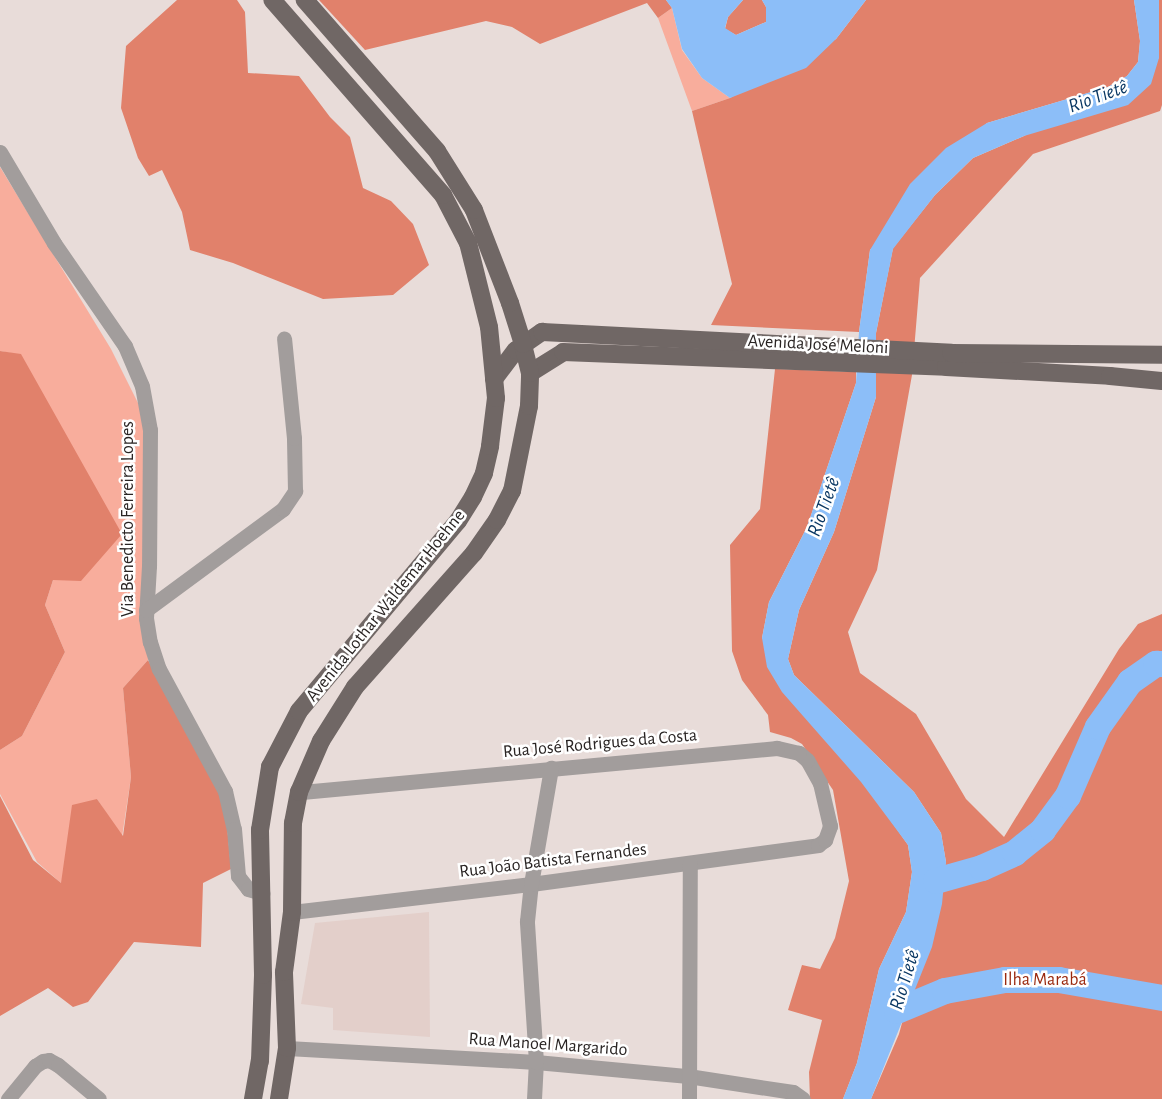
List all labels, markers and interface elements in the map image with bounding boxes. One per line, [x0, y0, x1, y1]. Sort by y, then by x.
water label: Rio Tietê [1065, 75, 1131, 119]
street label: Avenida José Meloni [747, 331, 889, 359]
street label: Via Benedicto Ferreira Lopes [117, 421, 139, 617]
water label: Rio Tietê [802, 474, 846, 540]
street label: Avenida Lothar Waldemar Hoehne [302, 506, 470, 706]
street label: Rua José Rodrigues da Costa [502, 725, 698, 763]
street label: Rua João Batista Fernandes [458, 839, 648, 883]
water label: Rio Tietê [885, 947, 925, 1013]
park label: Ilha Marabá [1003, 969, 1087, 991]
street label: Rua Manoel Margarido [468, 1029, 628, 1061]

